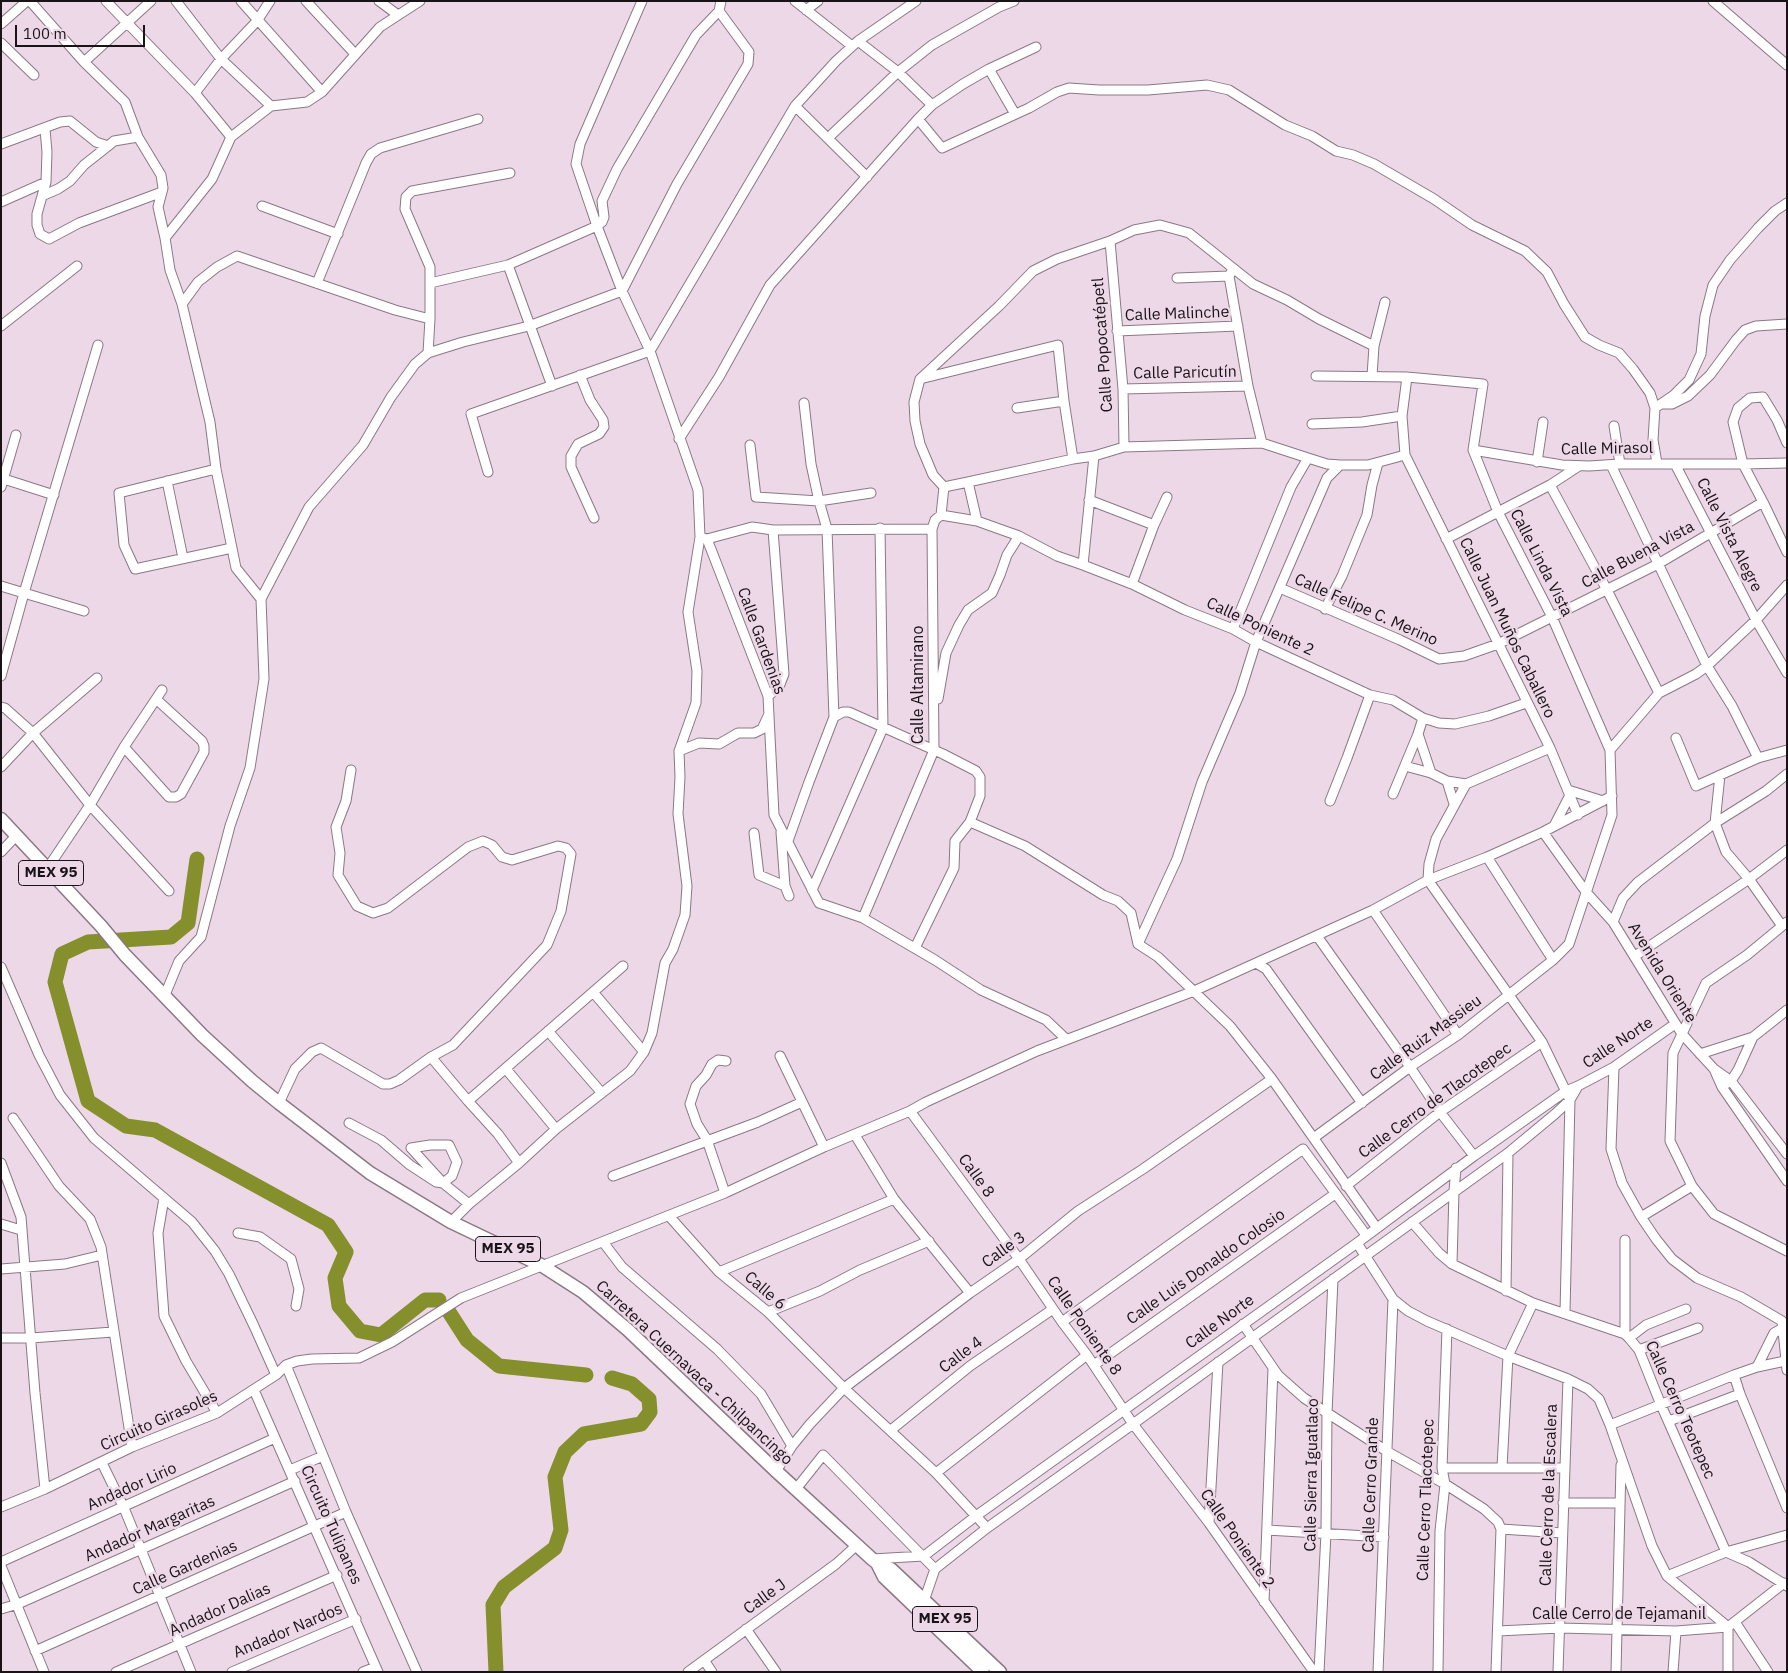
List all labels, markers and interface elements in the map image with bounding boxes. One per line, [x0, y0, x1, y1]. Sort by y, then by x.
scale bar [18, 15, 148, 47]
text: 100 m [23, 24, 67, 43]
street label: Calle Popocatépetl [1089, 277, 1117, 413]
street label: Calle Malinche [1124, 303, 1230, 325]
street label: Calle Paricutín [1133, 362, 1237, 384]
street label: Calle Mirasol [1561, 439, 1653, 459]
street label: Calle Vista Alegre [1692, 475, 1766, 595]
street label: Calle Linda Vista [1506, 506, 1576, 620]
street label: Calle Buena Vista [1578, 517, 1698, 593]
street label: Calle Juan Muños Caballero [1455, 535, 1559, 721]
street label: Calle Felipe C. Merino [1291, 570, 1441, 650]
street label: Calle Gardenias [733, 585, 789, 697]
street label: Calle Poniente 2 [1203, 594, 1317, 660]
street label: Calle Altamirano [908, 626, 928, 744]
road number: MEX 95 [18, 860, 84, 886]
street label: Avenida Oriente [1624, 919, 1700, 1027]
street label: Calle Ruiz Massieu [1367, 991, 1485, 1085]
street label: Calle Norte [1579, 1013, 1657, 1073]
street label: Calle Cerro de Tlacotepec [1355, 1039, 1515, 1163]
street label: Calle 8 [954, 1150, 998, 1202]
street label: Calle Luis Donaldo Colosio [1123, 1205, 1289, 1329]
street label: Calle 3 [978, 1228, 1030, 1272]
road number: MEX 95 [476, 1236, 540, 1262]
street label: Calle 6 [740, 1268, 790, 1314]
street label: Calle Poniente 8 [1043, 1273, 1125, 1379]
street label: Carretera Cuernavaca - Chilpancingo [592, 1277, 796, 1469]
street label: Calle Norte [1182, 1291, 1258, 1353]
street label: Calle 4 [936, 1333, 986, 1377]
street label: Calle Cerro Teotepec [1641, 1338, 1719, 1482]
street label: Circuito Girasoles [97, 1387, 221, 1455]
street label: Calle Sierra Iguatlaco [1301, 1398, 1323, 1552]
street label: Calle Cerro de la Escalera [1536, 1403, 1562, 1587]
street label: Calle Cerro Grande [1359, 1417, 1383, 1553]
street label: Calle Cerro Tlacotepec [1414, 1419, 1438, 1581]
street label: Andador Lirio [84, 1459, 180, 1515]
street label: Circuito Tulipanes [296, 1462, 366, 1588]
street label: Calle Poniente 2 [1196, 1486, 1278, 1592]
street label: Andador Margaritas [82, 1492, 218, 1566]
street label: Calle Gardenias [130, 1536, 240, 1600]
street label: Calle J [740, 1575, 790, 1619]
street label: Andador Dalias [166, 1579, 274, 1641]
street label: Andador Nardos [231, 1599, 345, 1663]
street label: Calle Cerro de Tejamanil [1532, 1604, 1706, 1624]
road number: MEX 95 [912, 1606, 978, 1632]

